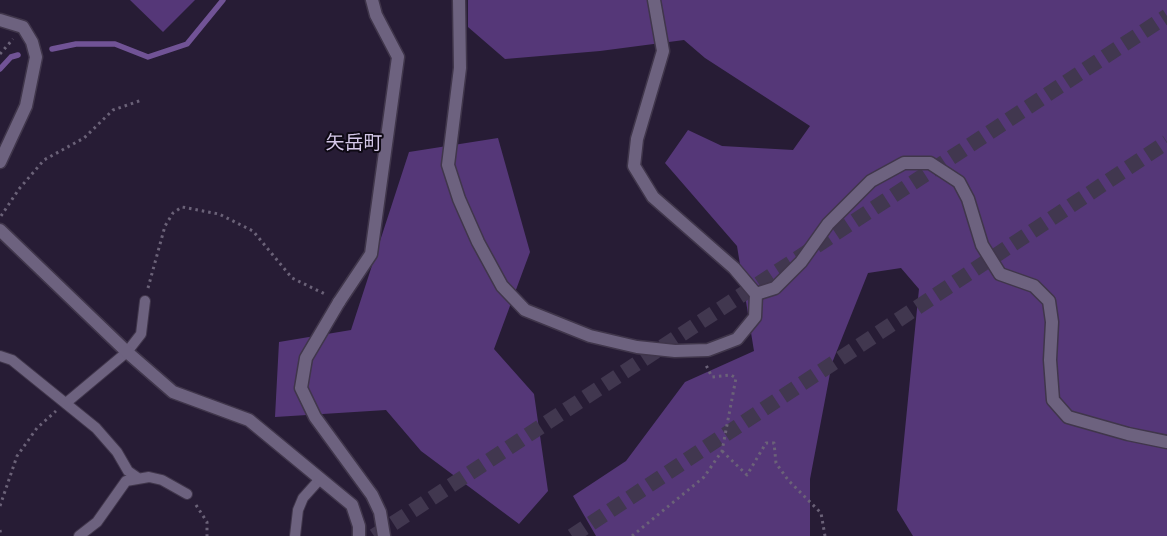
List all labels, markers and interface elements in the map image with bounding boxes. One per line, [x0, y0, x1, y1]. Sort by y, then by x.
district label: 矢岳町 [326, 133, 382, 155]

